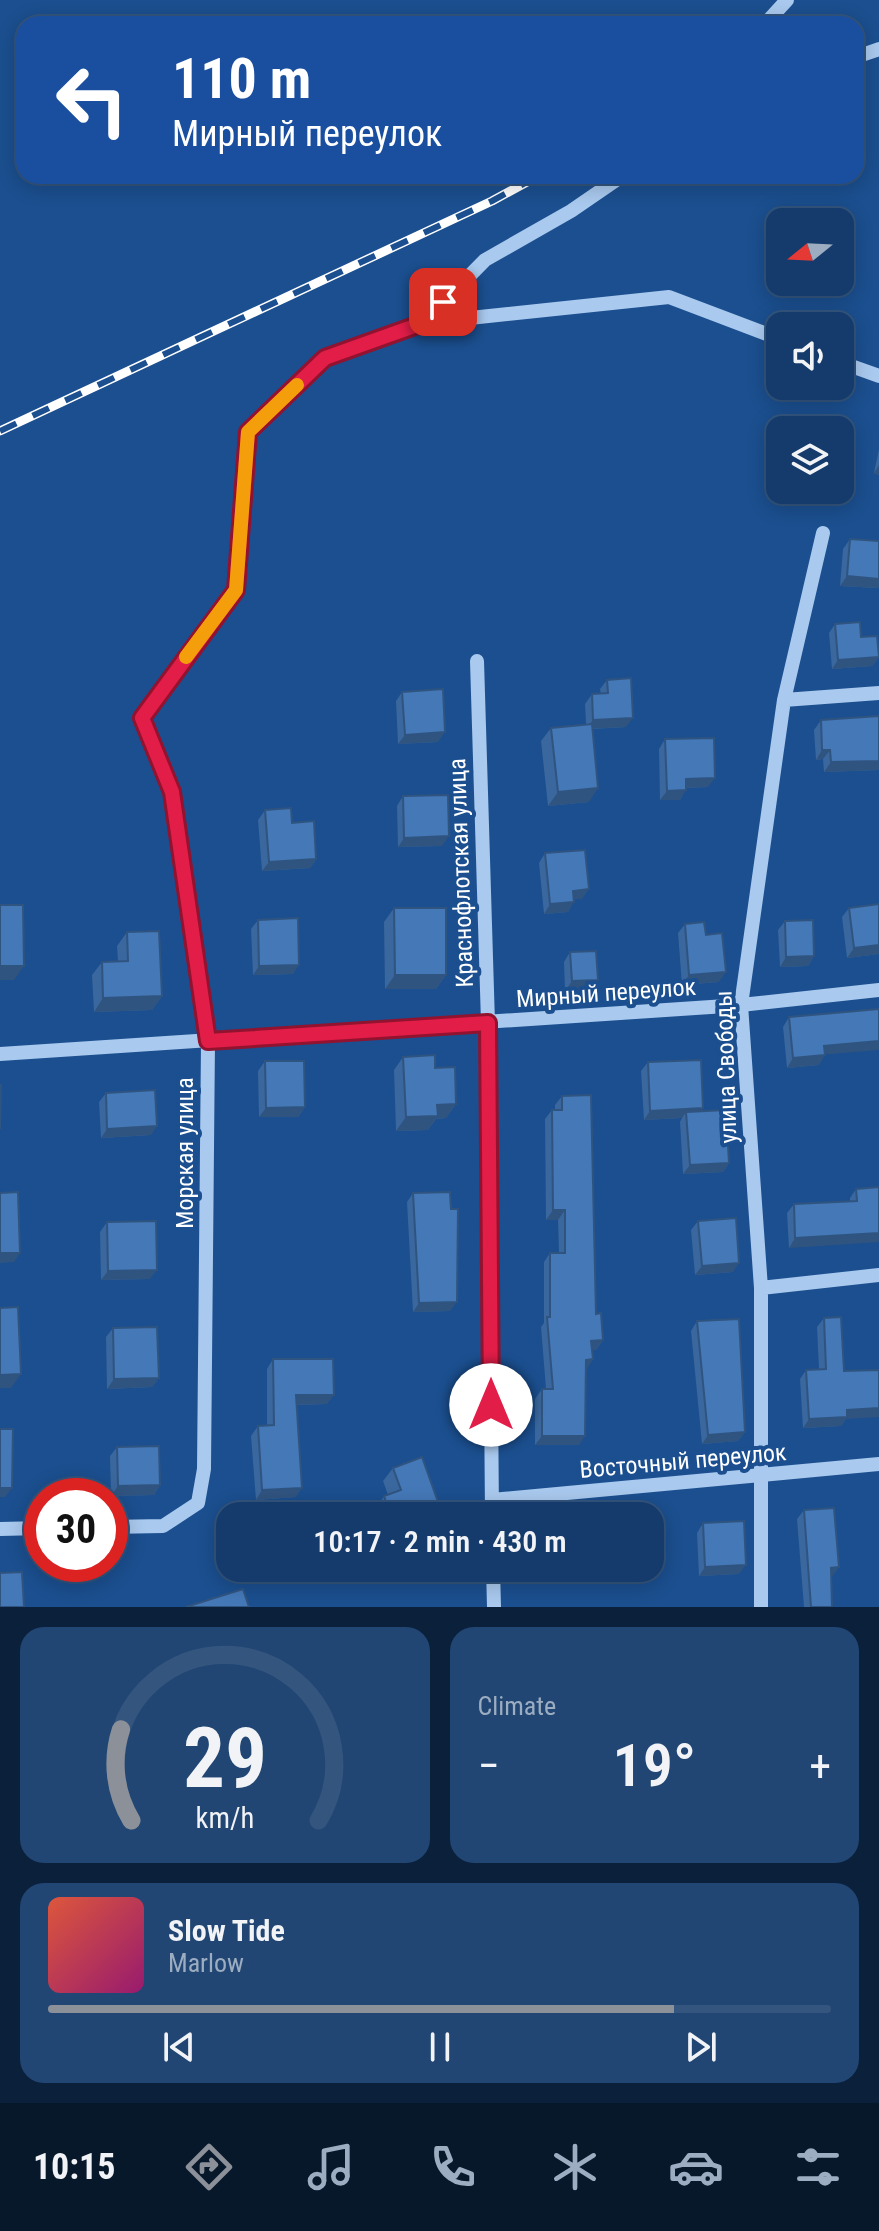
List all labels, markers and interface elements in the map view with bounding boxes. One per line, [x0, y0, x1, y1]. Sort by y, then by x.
text: 110 m [172, 46, 311, 112]
icon: left [40, 48, 144, 152]
text: Мирный переулок [172, 113, 442, 155]
north arrow [766, 208, 854, 296]
map controls [766, 208, 854, 504]
pin [409, 268, 477, 336]
icon: arrive [421, 280, 465, 324]
button: sound [766, 312, 854, 400]
button: layers [766, 416, 854, 504]
street label: Краснофлотская улица [443, 758, 479, 988]
street label: Мирный переулок [515, 973, 697, 1013]
street label: улица Свободы [709, 990, 743, 1144]
street label: Морская улица [171, 1077, 199, 1229]
position arrow [449, 1363, 533, 1447]
street label: Восточный переулок [578, 1438, 788, 1484]
speed limit sign: 30 [24, 1478, 128, 1582]
text: 10:17 · 2 min · 430 m [313, 1524, 567, 1559]
text: Climate [478, 1691, 556, 1721]
text: 29 [183, 1710, 267, 1807]
text: 19° [613, 1730, 696, 1801]
text: − [478, 1740, 500, 1792]
text: + [809, 1740, 831, 1792]
text: km/h [195, 1801, 254, 1835]
text: Slow Tide [168, 1913, 285, 1948]
text: Marlow [168, 1948, 244, 1978]
icon: previous [157, 2025, 201, 2069]
icon: pause [418, 2025, 462, 2069]
icon: next [679, 2025, 723, 2069]
icon: directions [181, 2139, 237, 2195]
icon: music [303, 2139, 359, 2195]
icon: phone [425, 2139, 481, 2195]
icon: climate [547, 2139, 603, 2195]
icon: car [668, 2139, 724, 2195]
icon: filters [790, 2139, 846, 2195]
text: 10:15 [33, 2146, 116, 2188]

